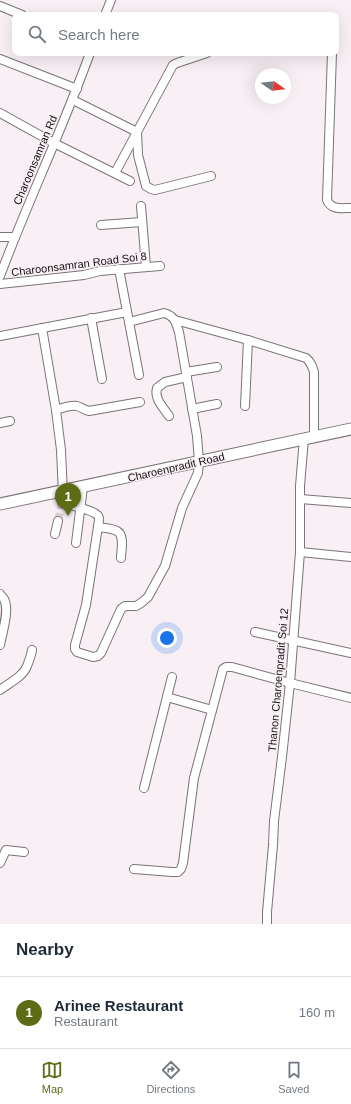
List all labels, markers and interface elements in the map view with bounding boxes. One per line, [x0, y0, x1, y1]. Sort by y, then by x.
search box [12, 12, 339, 56]
icon: search [26, 23, 48, 45]
text: Search here [58, 26, 140, 43]
north arrow [255, 68, 291, 104]
street label: Charoonsamran Rd [11, 113, 59, 207]
street label: Charoonsamran Road Soi 8 [11, 250, 147, 278]
street label: Charoenpradit Road [126, 450, 226, 484]
pin: 1 [55, 483, 81, 516]
street label: Thanon Charoenpradit Soi 12 [266, 608, 290, 752]
your location [157, 628, 177, 648]
text: Nearby [16, 940, 74, 959]
text: Arinee Restaurant [54, 997, 183, 1014]
text: 1 [25, 1005, 33, 1020]
text: 160 m [299, 1005, 335, 1020]
text: Restaurant [54, 1014, 118, 1029]
tab: Map [41, 1059, 63, 1095]
tab: Directions [146, 1059, 195, 1095]
tab: Saved [278, 1059, 309, 1095]

